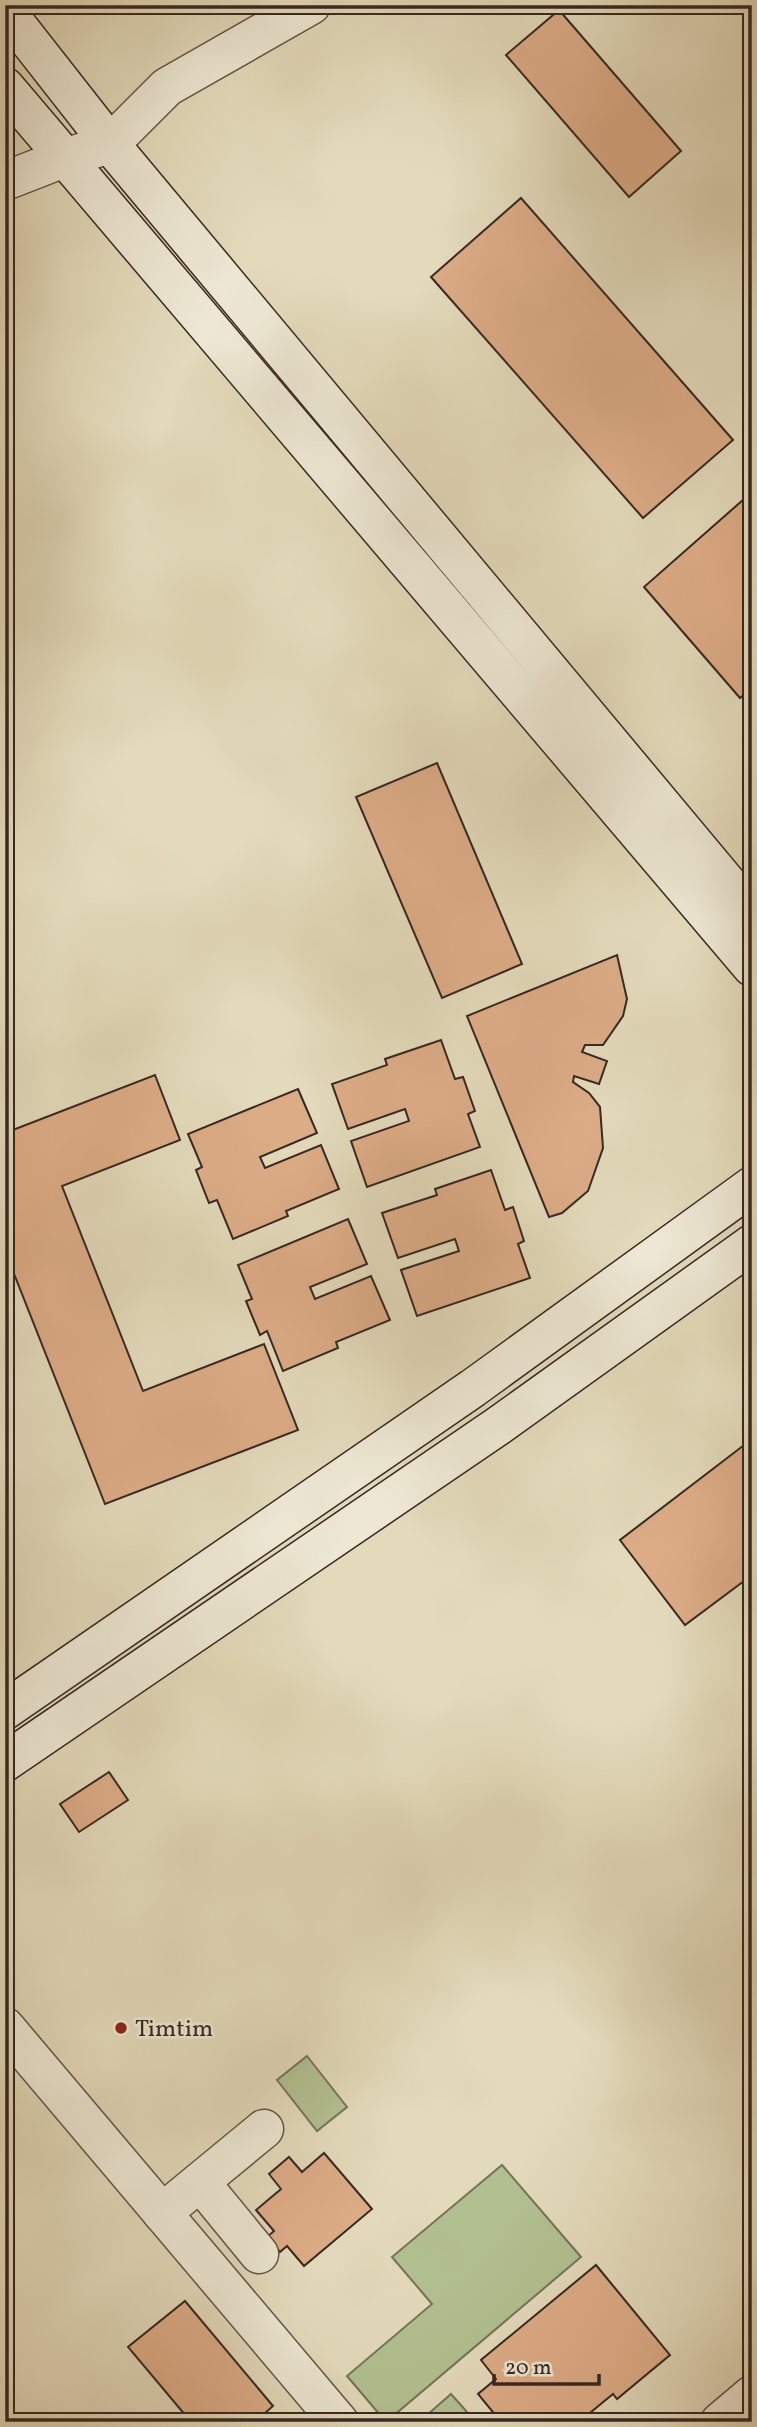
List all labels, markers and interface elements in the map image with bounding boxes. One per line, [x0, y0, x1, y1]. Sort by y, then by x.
place label: Timtim [135, 2013, 213, 2047]
marker: Timtim [113, 2020, 129, 2036]
scale bar [494, 2343, 600, 2387]
text: 20 m [505, 2354, 551, 2383]

